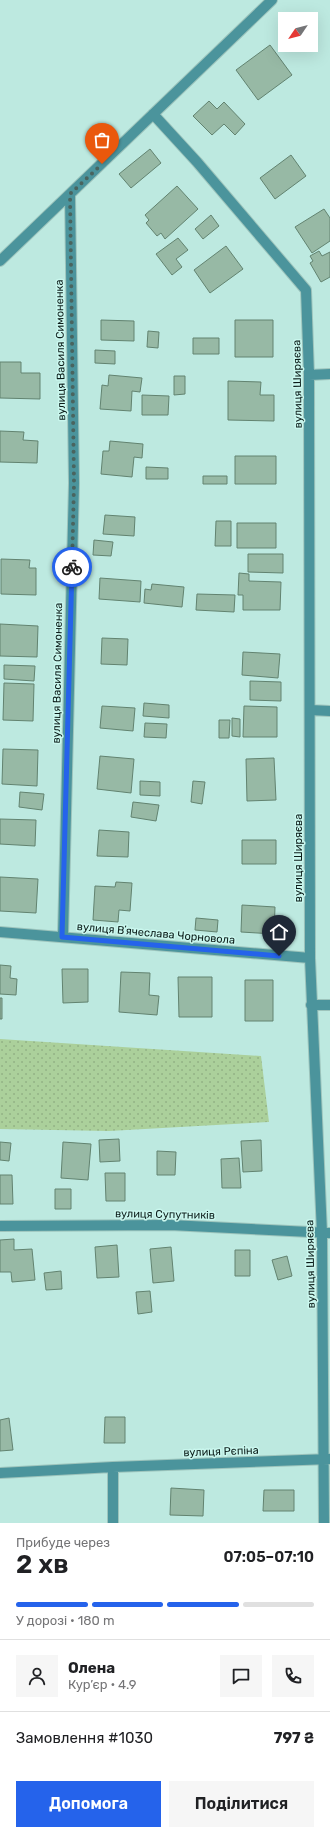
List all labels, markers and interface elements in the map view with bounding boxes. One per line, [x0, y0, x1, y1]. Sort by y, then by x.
north arrow [278, 12, 318, 52]
map controls [278, 12, 318, 52]
pin [85, 123, 119, 164]
icon: bag [91, 129, 113, 151]
street label: вулиця Василя Симоненка [53, 279, 68, 421]
street label: вулиця Ширяєва [290, 340, 305, 428]
courier [52, 547, 92, 587]
icon: bike [61, 556, 83, 578]
street label: вулиця Василя Симоненка [50, 602, 65, 744]
street label: вулиця Ширяєва [292, 814, 305, 902]
pin [262, 915, 296, 956]
street label: вулиця Вʼячеслава Чорновола [76, 920, 236, 947]
icon: home [268, 921, 290, 943]
street label: вулиця Супутників [115, 1207, 215, 1222]
street label: вулиця Ширяєва [303, 1220, 318, 1308]
street label: вулиця Рєпіна [183, 1444, 259, 1459]
text: Прибуде через [16, 1535, 110, 1550]
text: 07:05–07:10 [223, 1548, 314, 1566]
text: 2 хв [16, 1549, 69, 1580]
text: У дорозі · 180 m [16, 1613, 115, 1628]
button: person [16, 1655, 58, 1697]
button: chat [220, 1655, 262, 1697]
button: phone [272, 1655, 314, 1697]
text: Олена [68, 1659, 115, 1677]
text: Кур’єр · 4.9 [68, 1677, 136, 1692]
text: Замовлення #1030 [16, 1729, 153, 1747]
text: 797 ₴ [274, 1729, 314, 1747]
button: Допомога [16, 1781, 161, 1827]
button: Поділитися [169, 1781, 314, 1827]

